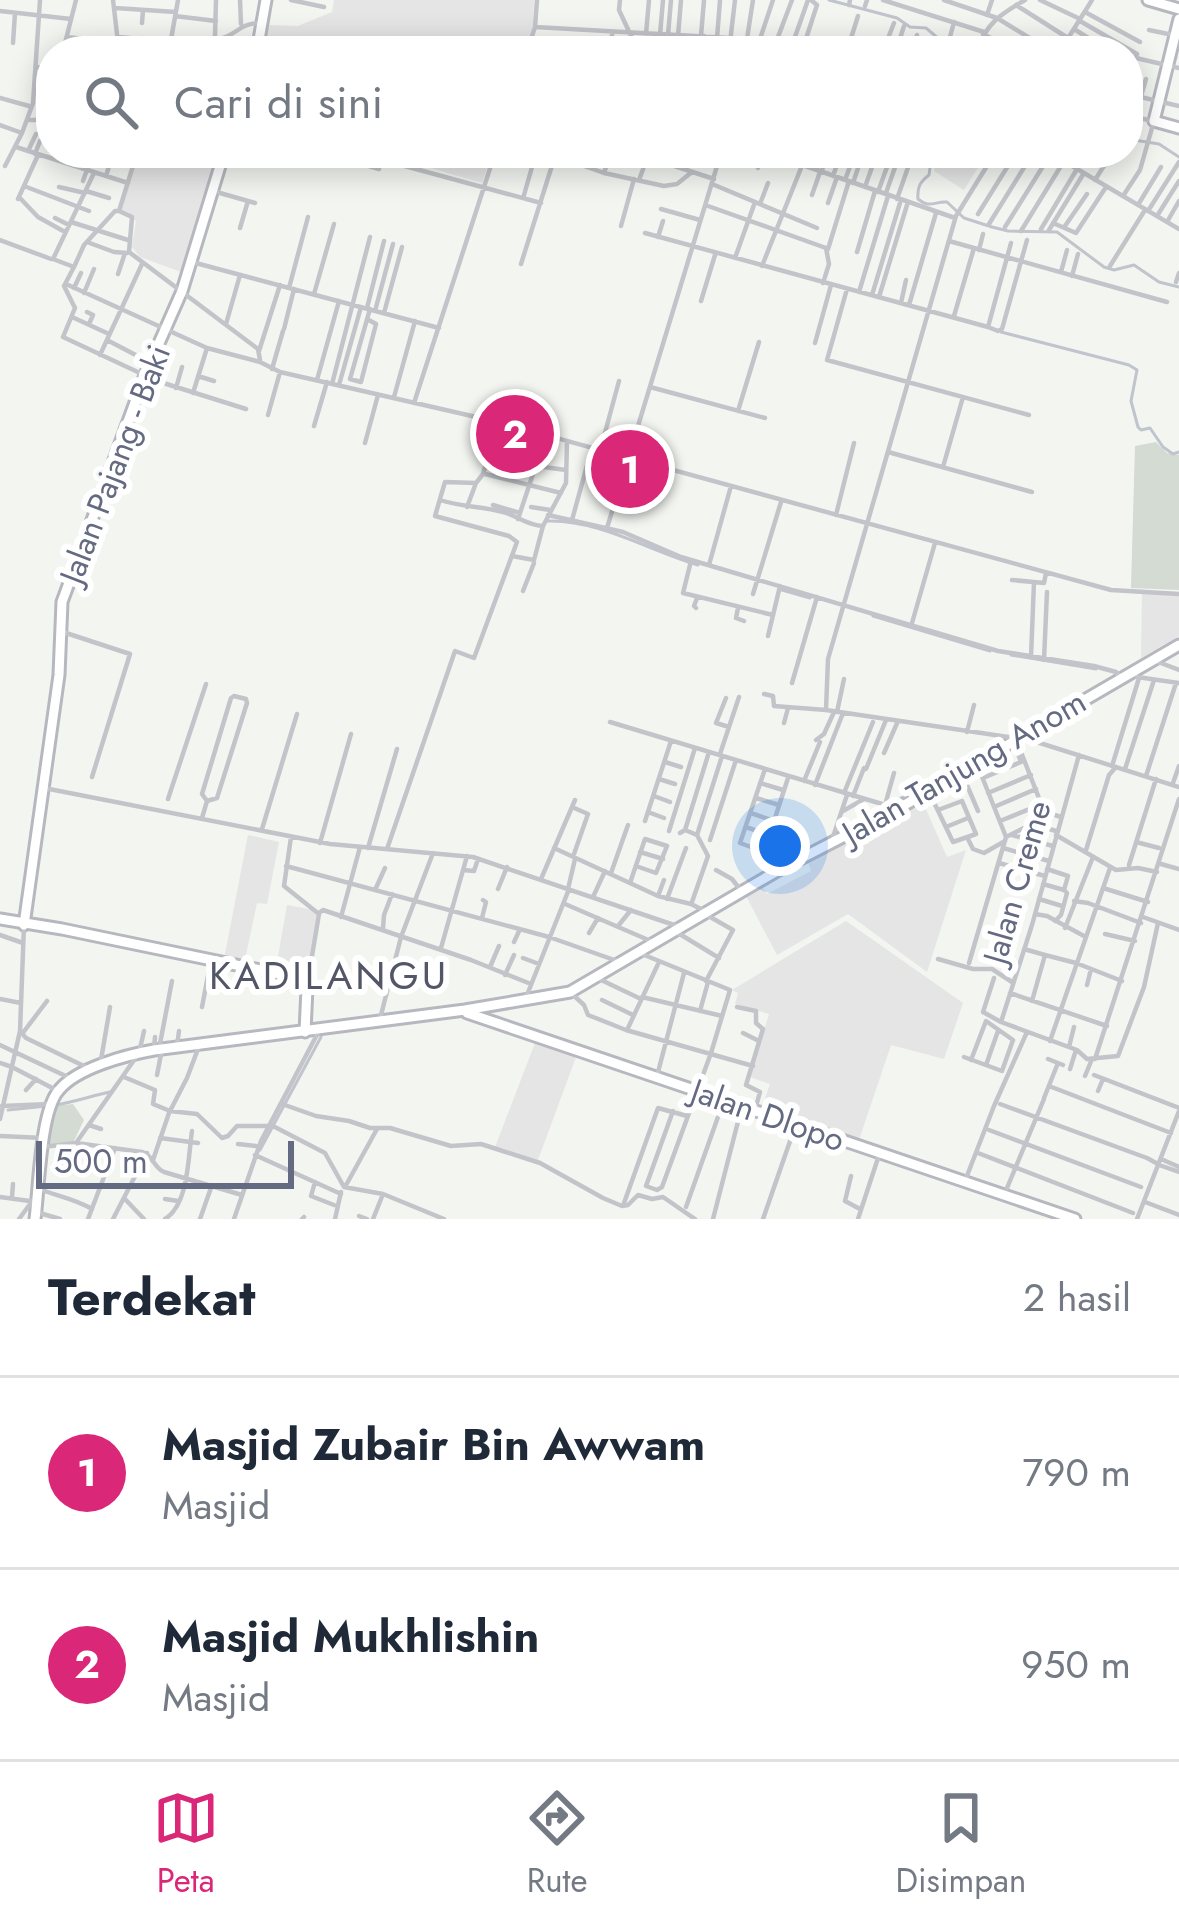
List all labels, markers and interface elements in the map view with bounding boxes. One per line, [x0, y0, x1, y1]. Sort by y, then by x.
search box [36, 36, 1143, 168]
icon: search [78, 69, 144, 135]
text: Cari di sini [174, 70, 383, 135]
street label: Jalan Pajang - Baki [47, 338, 182, 594]
pin: 2 [476, 389, 554, 479]
pin: 1 [591, 424, 669, 514]
street label: Jalan Tanjung Anom [830, 678, 1094, 858]
street label: Jalan Creme [970, 795, 1063, 973]
your location [750, 816, 810, 876]
district label: KADILANGU [209, 947, 449, 1004]
street label: Jalan Dlopo [681, 1066, 851, 1163]
scale bar [36, 1135, 294, 1188]
text: 500 m [54, 1138, 148, 1185]
text: Terdekat [48, 1260, 256, 1334]
text: 2 hasil [1023, 1269, 1131, 1326]
text: Masjid Zubair Bin Awwam [162, 1412, 705, 1477]
text: 1 [77, 1444, 97, 1501]
text: 790 m [1023, 1444, 1131, 1501]
text: Masjid [162, 1477, 270, 1534]
text: Masjid Mukhlishin [162, 1604, 539, 1669]
text: 2 [74, 1636, 100, 1693]
text: 950 m [1021, 1636, 1131, 1693]
text: Masjid [162, 1669, 270, 1726]
tab: Peta [153, 1785, 219, 1904]
tab: Rute [524, 1785, 590, 1904]
tab: Disimpan [896, 1785, 1026, 1904]

